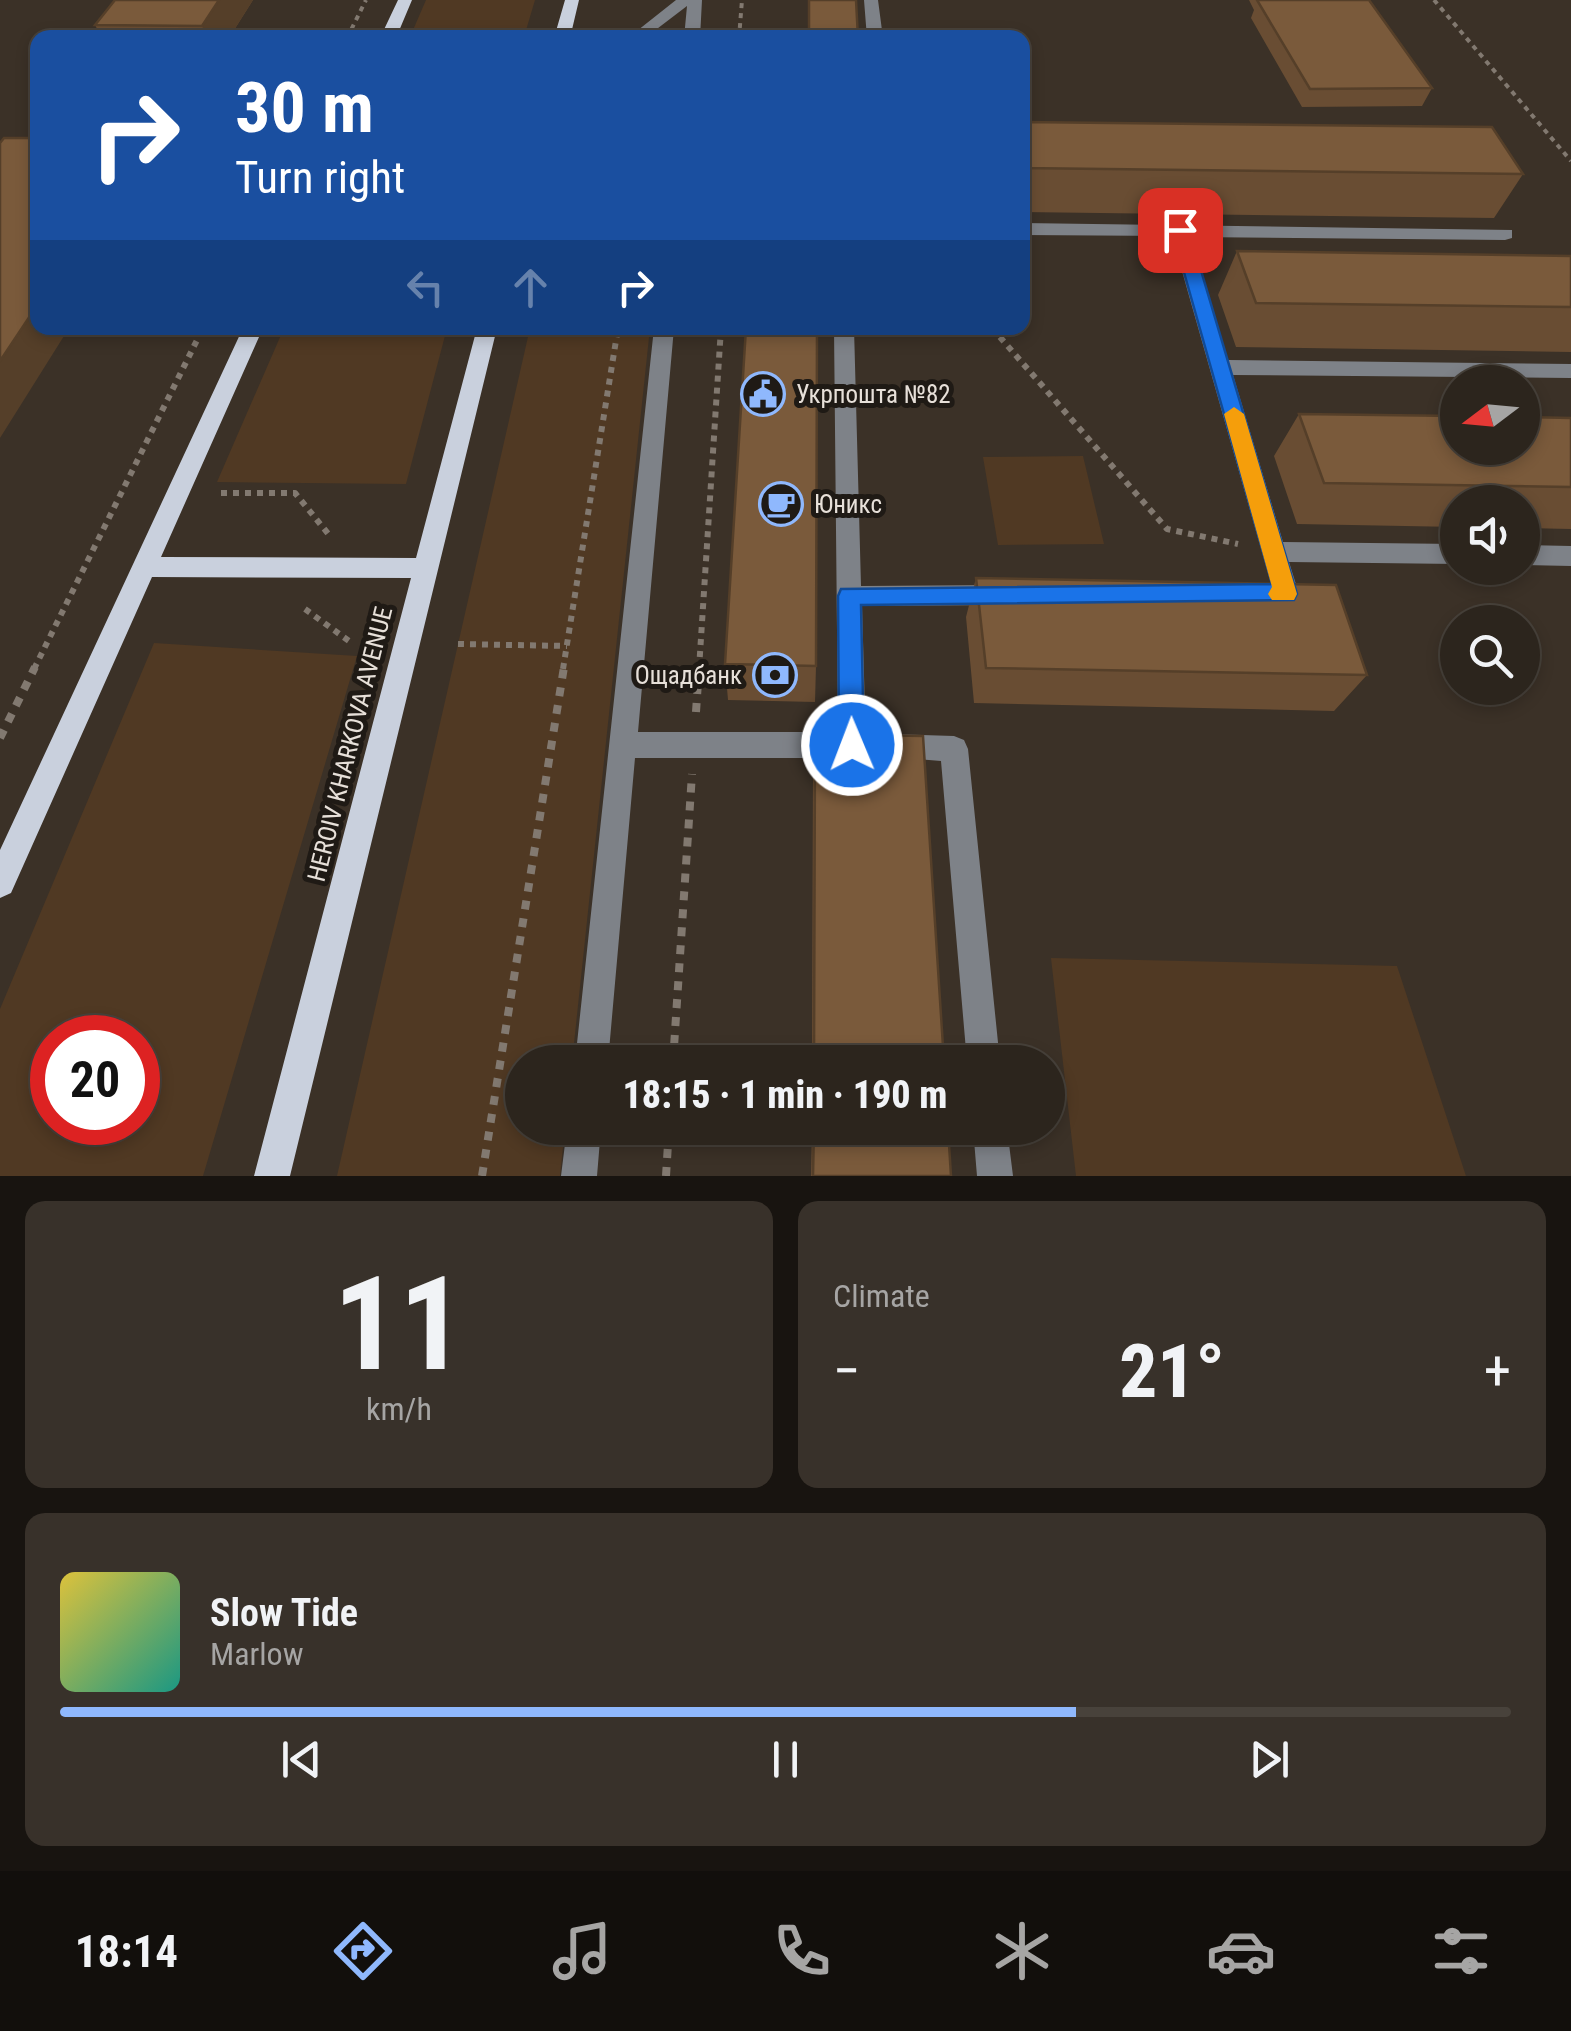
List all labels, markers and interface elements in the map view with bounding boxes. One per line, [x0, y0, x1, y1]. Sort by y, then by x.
text: 30 m [235, 67, 374, 149]
icon: right [70, 70, 200, 200]
text: Turn right [235, 151, 405, 204]
pin [1138, 188, 1223, 273]
icon: arrive [1153, 203, 1208, 258]
icon: left [398, 260, 453, 315]
icon: ahead [503, 260, 558, 315]
icon: right [608, 260, 663, 315]
north arrow [1440, 365, 1540, 465]
map controls [1440, 365, 1540, 705]
public building icon: Укрпошта №82 [740, 371, 786, 417]
place label: Укрпошта №82 [796, 380, 951, 409]
cafe icon: Юникс [758, 481, 804, 527]
button: sound [1440, 485, 1540, 585]
place label: Юникс [814, 490, 882, 519]
street label: HEROIV KHARKOVA AVENUE [302, 604, 398, 884]
button: search [1440, 605, 1540, 705]
bank icon: Ощадбанк [752, 652, 798, 698]
place label: Ощадбанк [635, 661, 742, 690]
position arrow [800, 693, 904, 797]
speed limit sign: 20 [30, 1015, 160, 1145]
text: 18:15 · 1 min · 190 m [623, 1073, 947, 1117]
text: 11 [333, 1248, 465, 1401]
text: Climate [833, 1277, 930, 1315]
text: 21° [1119, 1327, 1225, 1415]
text: − [833, 1339, 861, 1403]
text: + [1484, 1339, 1511, 1403]
text: km/h [366, 1390, 432, 1428]
text: Slow Tide [210, 1591, 358, 1635]
text: Marlow [210, 1635, 303, 1673]
icon: previous [274, 1732, 329, 1787]
icon: pause [758, 1732, 813, 1787]
icon: next [1242, 1732, 1297, 1787]
icon: directions [328, 1916, 398, 1986]
icon: music [547, 1916, 617, 1986]
icon: phone [767, 1916, 837, 1986]
icon: climate [987, 1916, 1057, 1986]
icon: car [1206, 1916, 1276, 1986]
icon: filters [1426, 1916, 1496, 1986]
text: 18:14 [75, 1925, 178, 1978]

